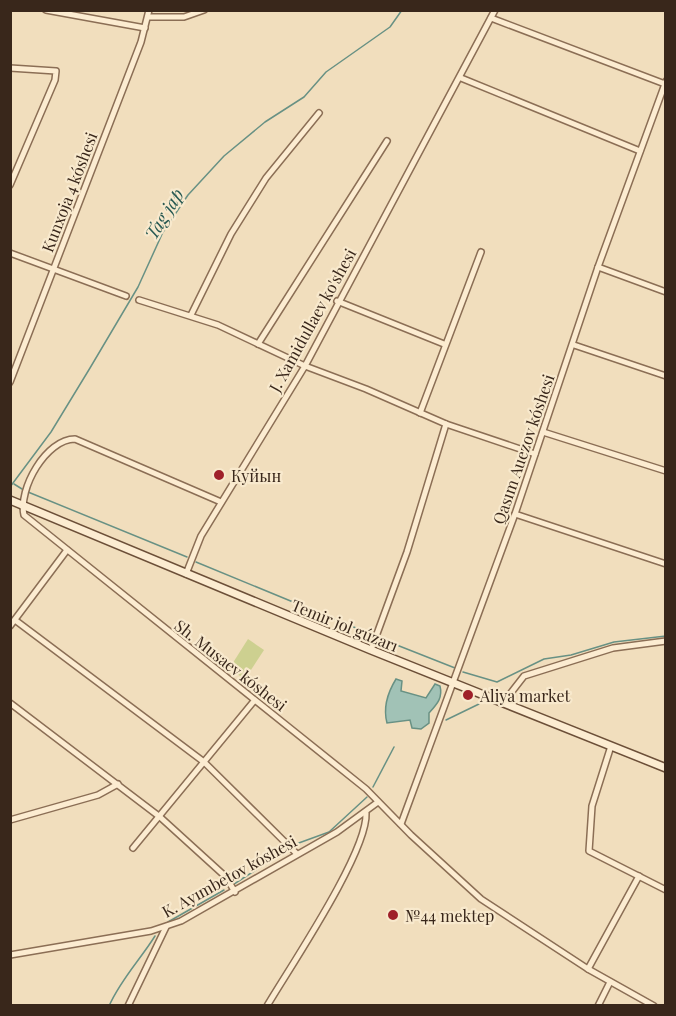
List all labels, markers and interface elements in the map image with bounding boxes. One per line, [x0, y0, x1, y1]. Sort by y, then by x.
street label: Kunxoja 4 kóshesi [36, 129, 102, 255]
water label: Tag jap [139, 184, 189, 244]
street label: J. Xamidullaev ko'shesi [263, 244, 360, 396]
street label: Qasım Auezov kóshesi [487, 371, 559, 527]
place label: Куйын [231, 465, 281, 486]
marker: Куйын [212, 468, 226, 482]
street label: Temir jol gúzarı [288, 594, 402, 656]
street label: Sh. Musaev kóshesi [171, 615, 292, 716]
place label: Aliya market [479, 685, 570, 706]
marker: Aliya market [461, 688, 475, 702]
street label: K. Ayımbetov kóshesi [158, 830, 300, 922]
place label: №44 mektep [405, 905, 494, 926]
marker: №44 mektep [386, 908, 400, 922]

